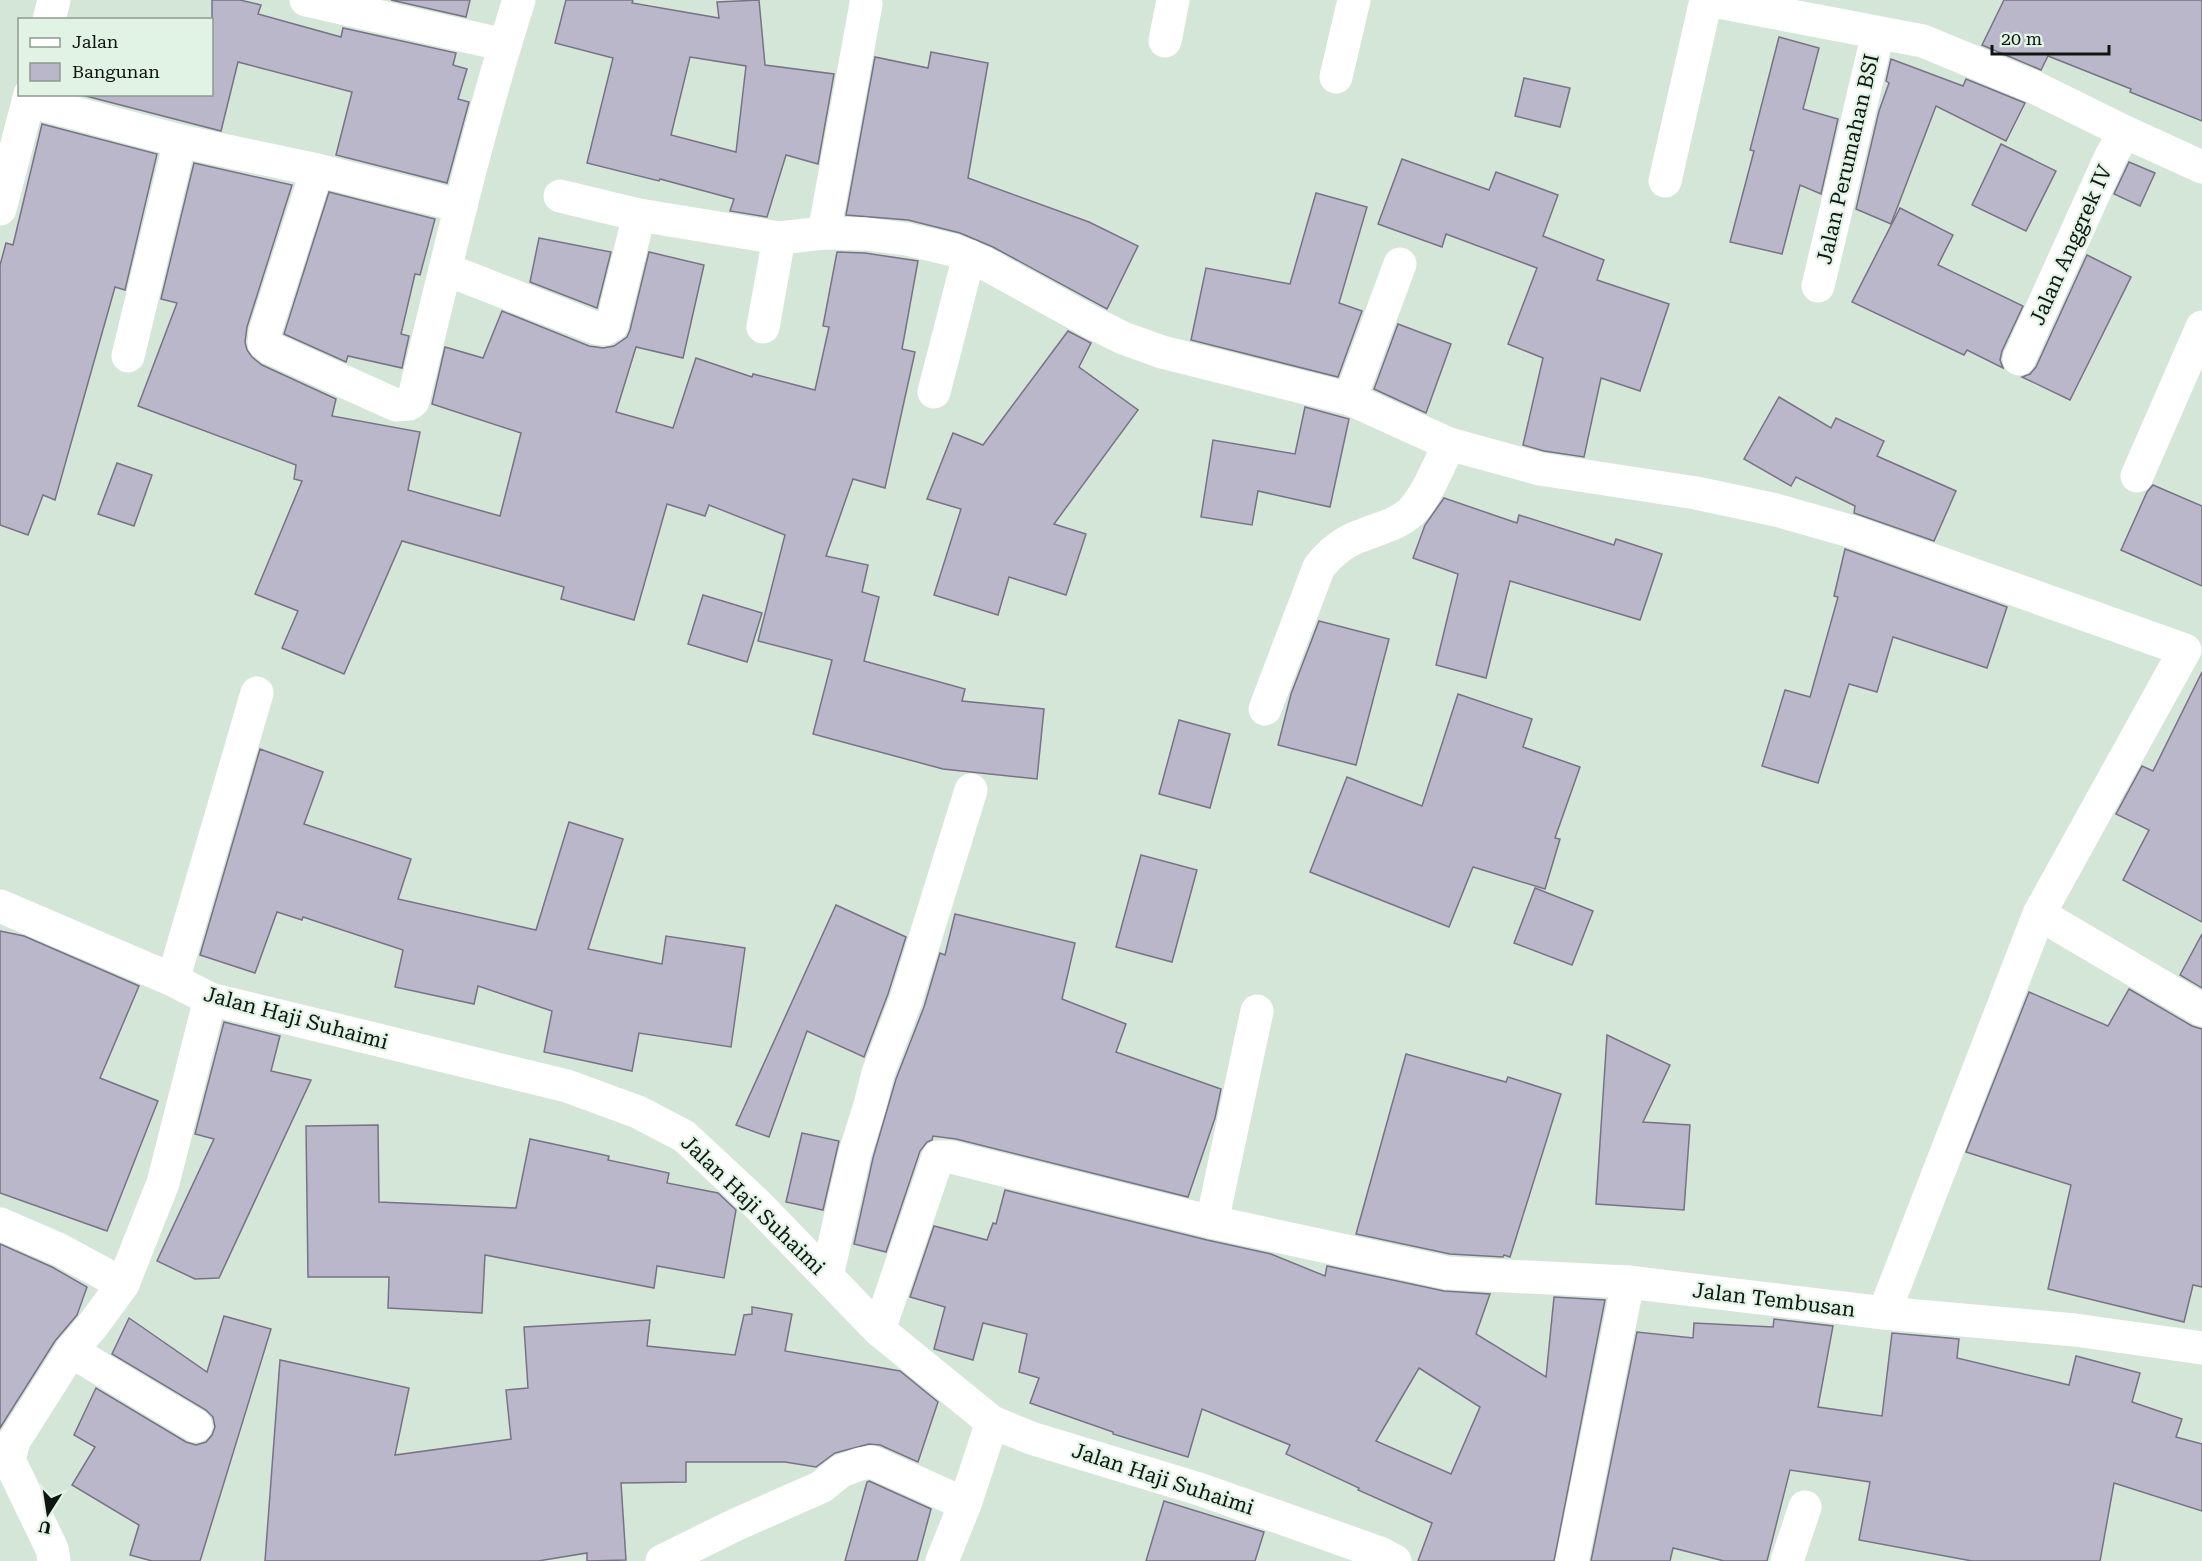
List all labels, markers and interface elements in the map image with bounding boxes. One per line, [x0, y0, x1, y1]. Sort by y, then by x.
legend [18, 18, 213, 96]
scale bar [1992, 18, 2109, 56]
text: 20 m [2001, 28, 2042, 49]
text: Jalan [72, 31, 119, 52]
street label: Jalan Perumahan BSI [1812, 51, 1884, 267]
text: Bangunan [72, 61, 160, 82]
street label: Jalan Anggrek IV [2025, 161, 2117, 329]
street label: Jalan Haji Suhaimi [201, 982, 391, 1054]
street label: Jalan Haji Suhaimi [676, 1130, 830, 1280]
street label: Jalan Tembusan [1691, 1278, 1857, 1322]
street label: Jalan Haji Suhaimi [1069, 1438, 1257, 1520]
north arrow [18, 1483, 78, 1543]
text: U [37, 1517, 53, 1538]

